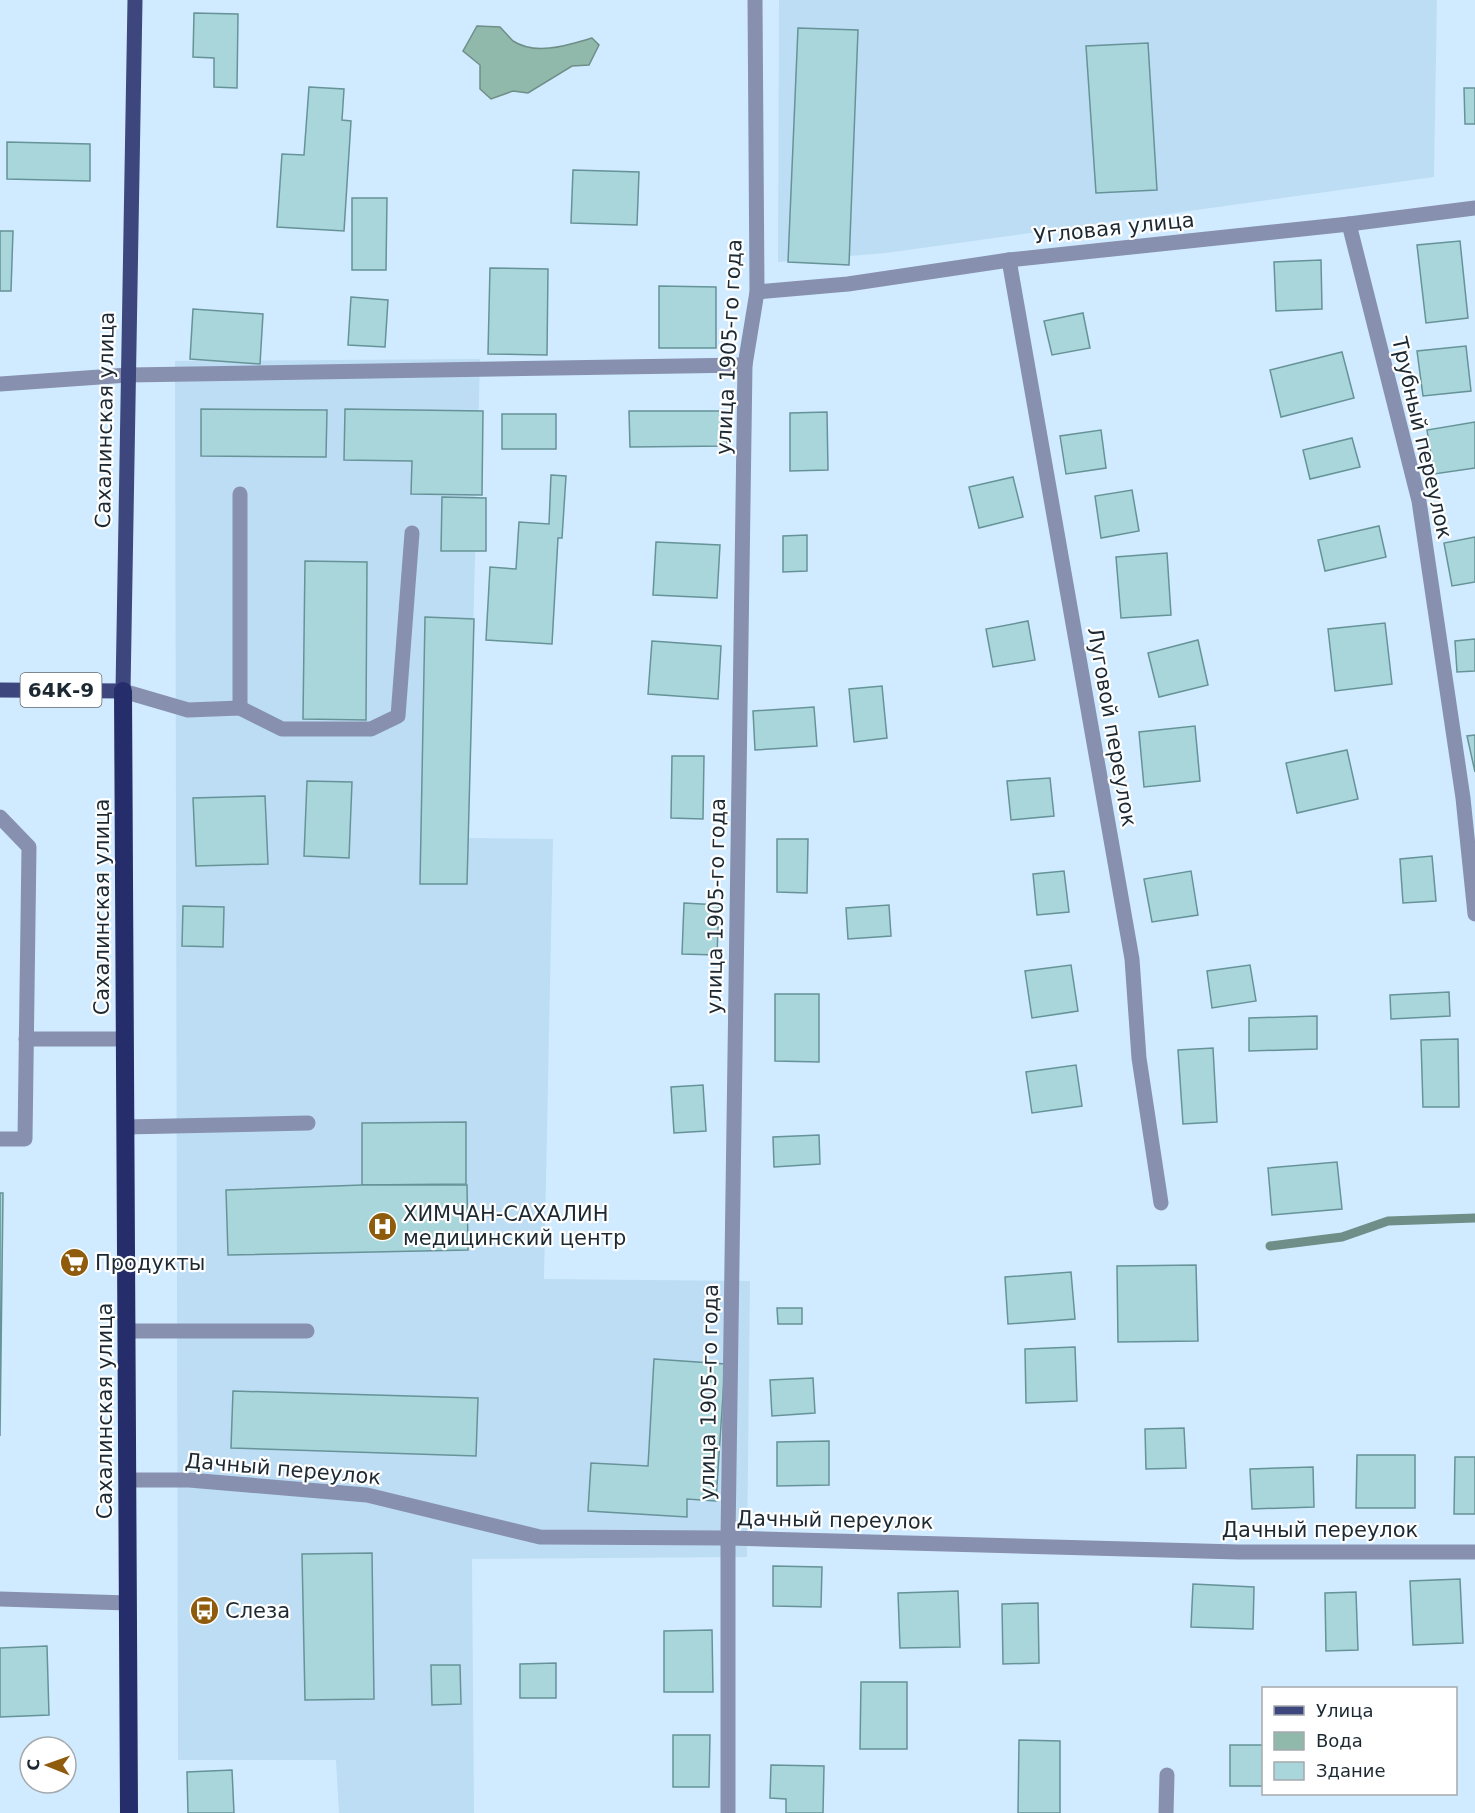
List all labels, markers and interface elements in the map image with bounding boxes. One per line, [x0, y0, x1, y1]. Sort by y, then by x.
street label: Угловая улица [1033, 208, 1195, 248]
street label: улица 1905-го года [711, 238, 747, 456]
street label: Сахалинская улица [91, 311, 119, 529]
street label: Трубный переулок [1387, 334, 1457, 541]
street label: Луговой переулок [1083, 625, 1141, 829]
road number: 64К-9 [20, 673, 101, 707]
street label: улица 1905-го года [702, 798, 730, 1014]
street label: Сахалинская улица [90, 799, 114, 1015]
place label: ХИМЧАН-САХАЛИН медицинский центр [403, 1202, 626, 1250]
hospital icon: ХИМЧАН-САХАЛИН медицинский центр [366, 1210, 398, 1242]
supermarket icon: Продукты [58, 1247, 90, 1279]
place label: Продукты [95, 1251, 205, 1275]
street label: улица 1905-го года [695, 1284, 723, 1500]
street label: Сахалинская улица [93, 1303, 117, 1519]
street label: Дачный переулок [184, 1448, 382, 1490]
street label: Дачный переулок [737, 1506, 933, 1534]
street label: Дачный переулок [1222, 1518, 1418, 1542]
bus stop icon: Слеза [188, 1595, 220, 1627]
place label: Слеза [225, 1599, 290, 1623]
legend [1262, 1687, 1457, 1795]
text: Улица [1316, 1700, 1373, 1721]
text: Вода [1316, 1730, 1363, 1751]
north arrow [18, 1735, 78, 1795]
text: С [24, 1759, 43, 1771]
text: Здание [1316, 1760, 1386, 1781]

